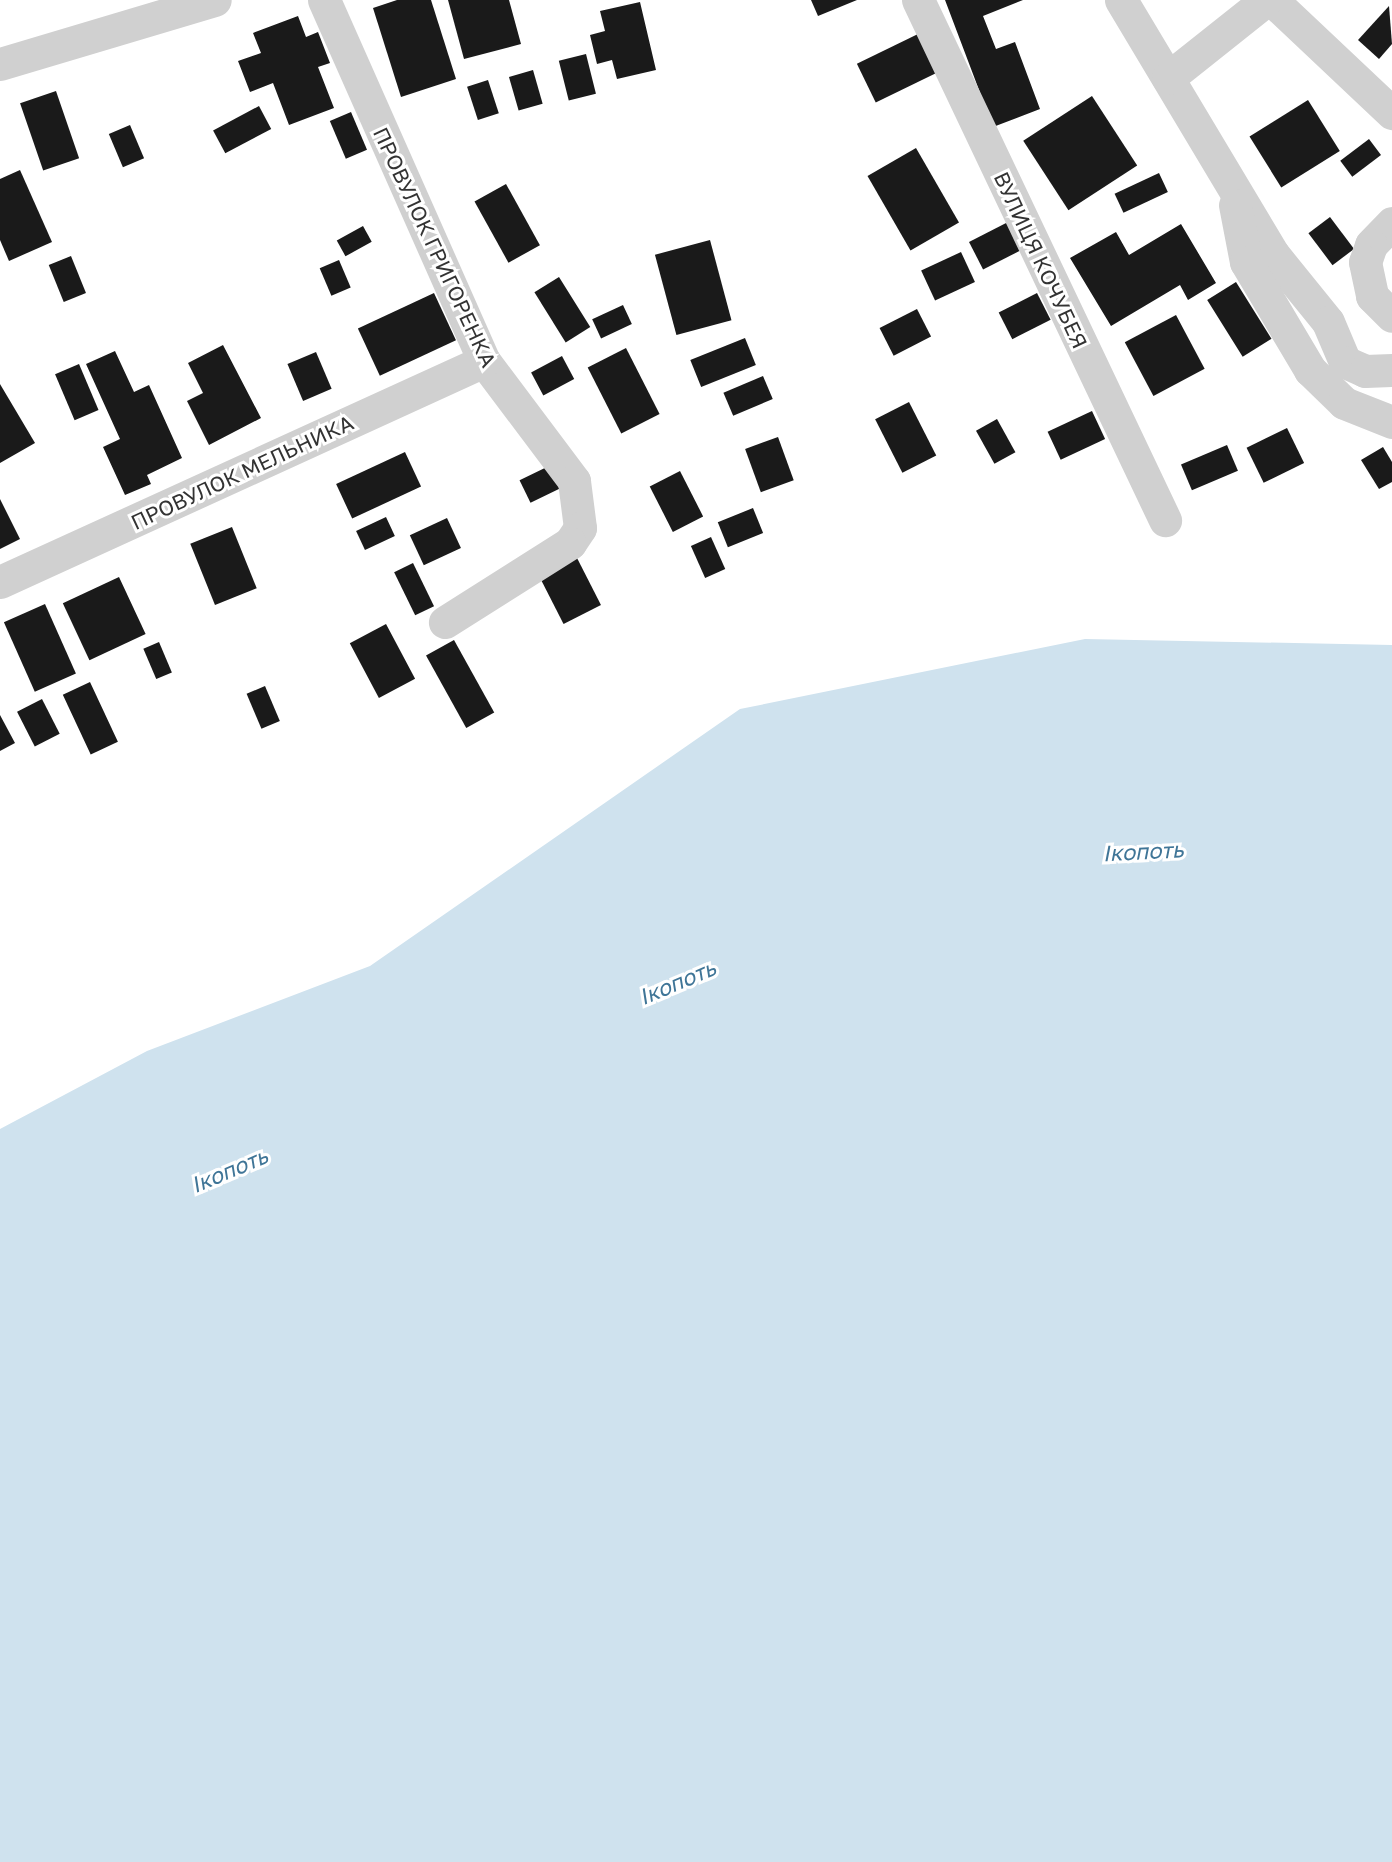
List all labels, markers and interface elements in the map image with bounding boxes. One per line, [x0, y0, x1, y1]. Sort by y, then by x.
street label: ПРОВУЛОК ГРИГОРЕНКА [368, 123, 502, 371]
street label: ВУЛИЦЯ КОЧУБЕЯ [989, 168, 1093, 352]
street label: ПРОВУЛОК МЕЛЬНИКА [127, 409, 357, 535]
water label: Ікопоть [1102, 836, 1184, 866]
water label: Ікопоть [635, 954, 719, 1010]
water label: Ікопоть [187, 1142, 271, 1198]

